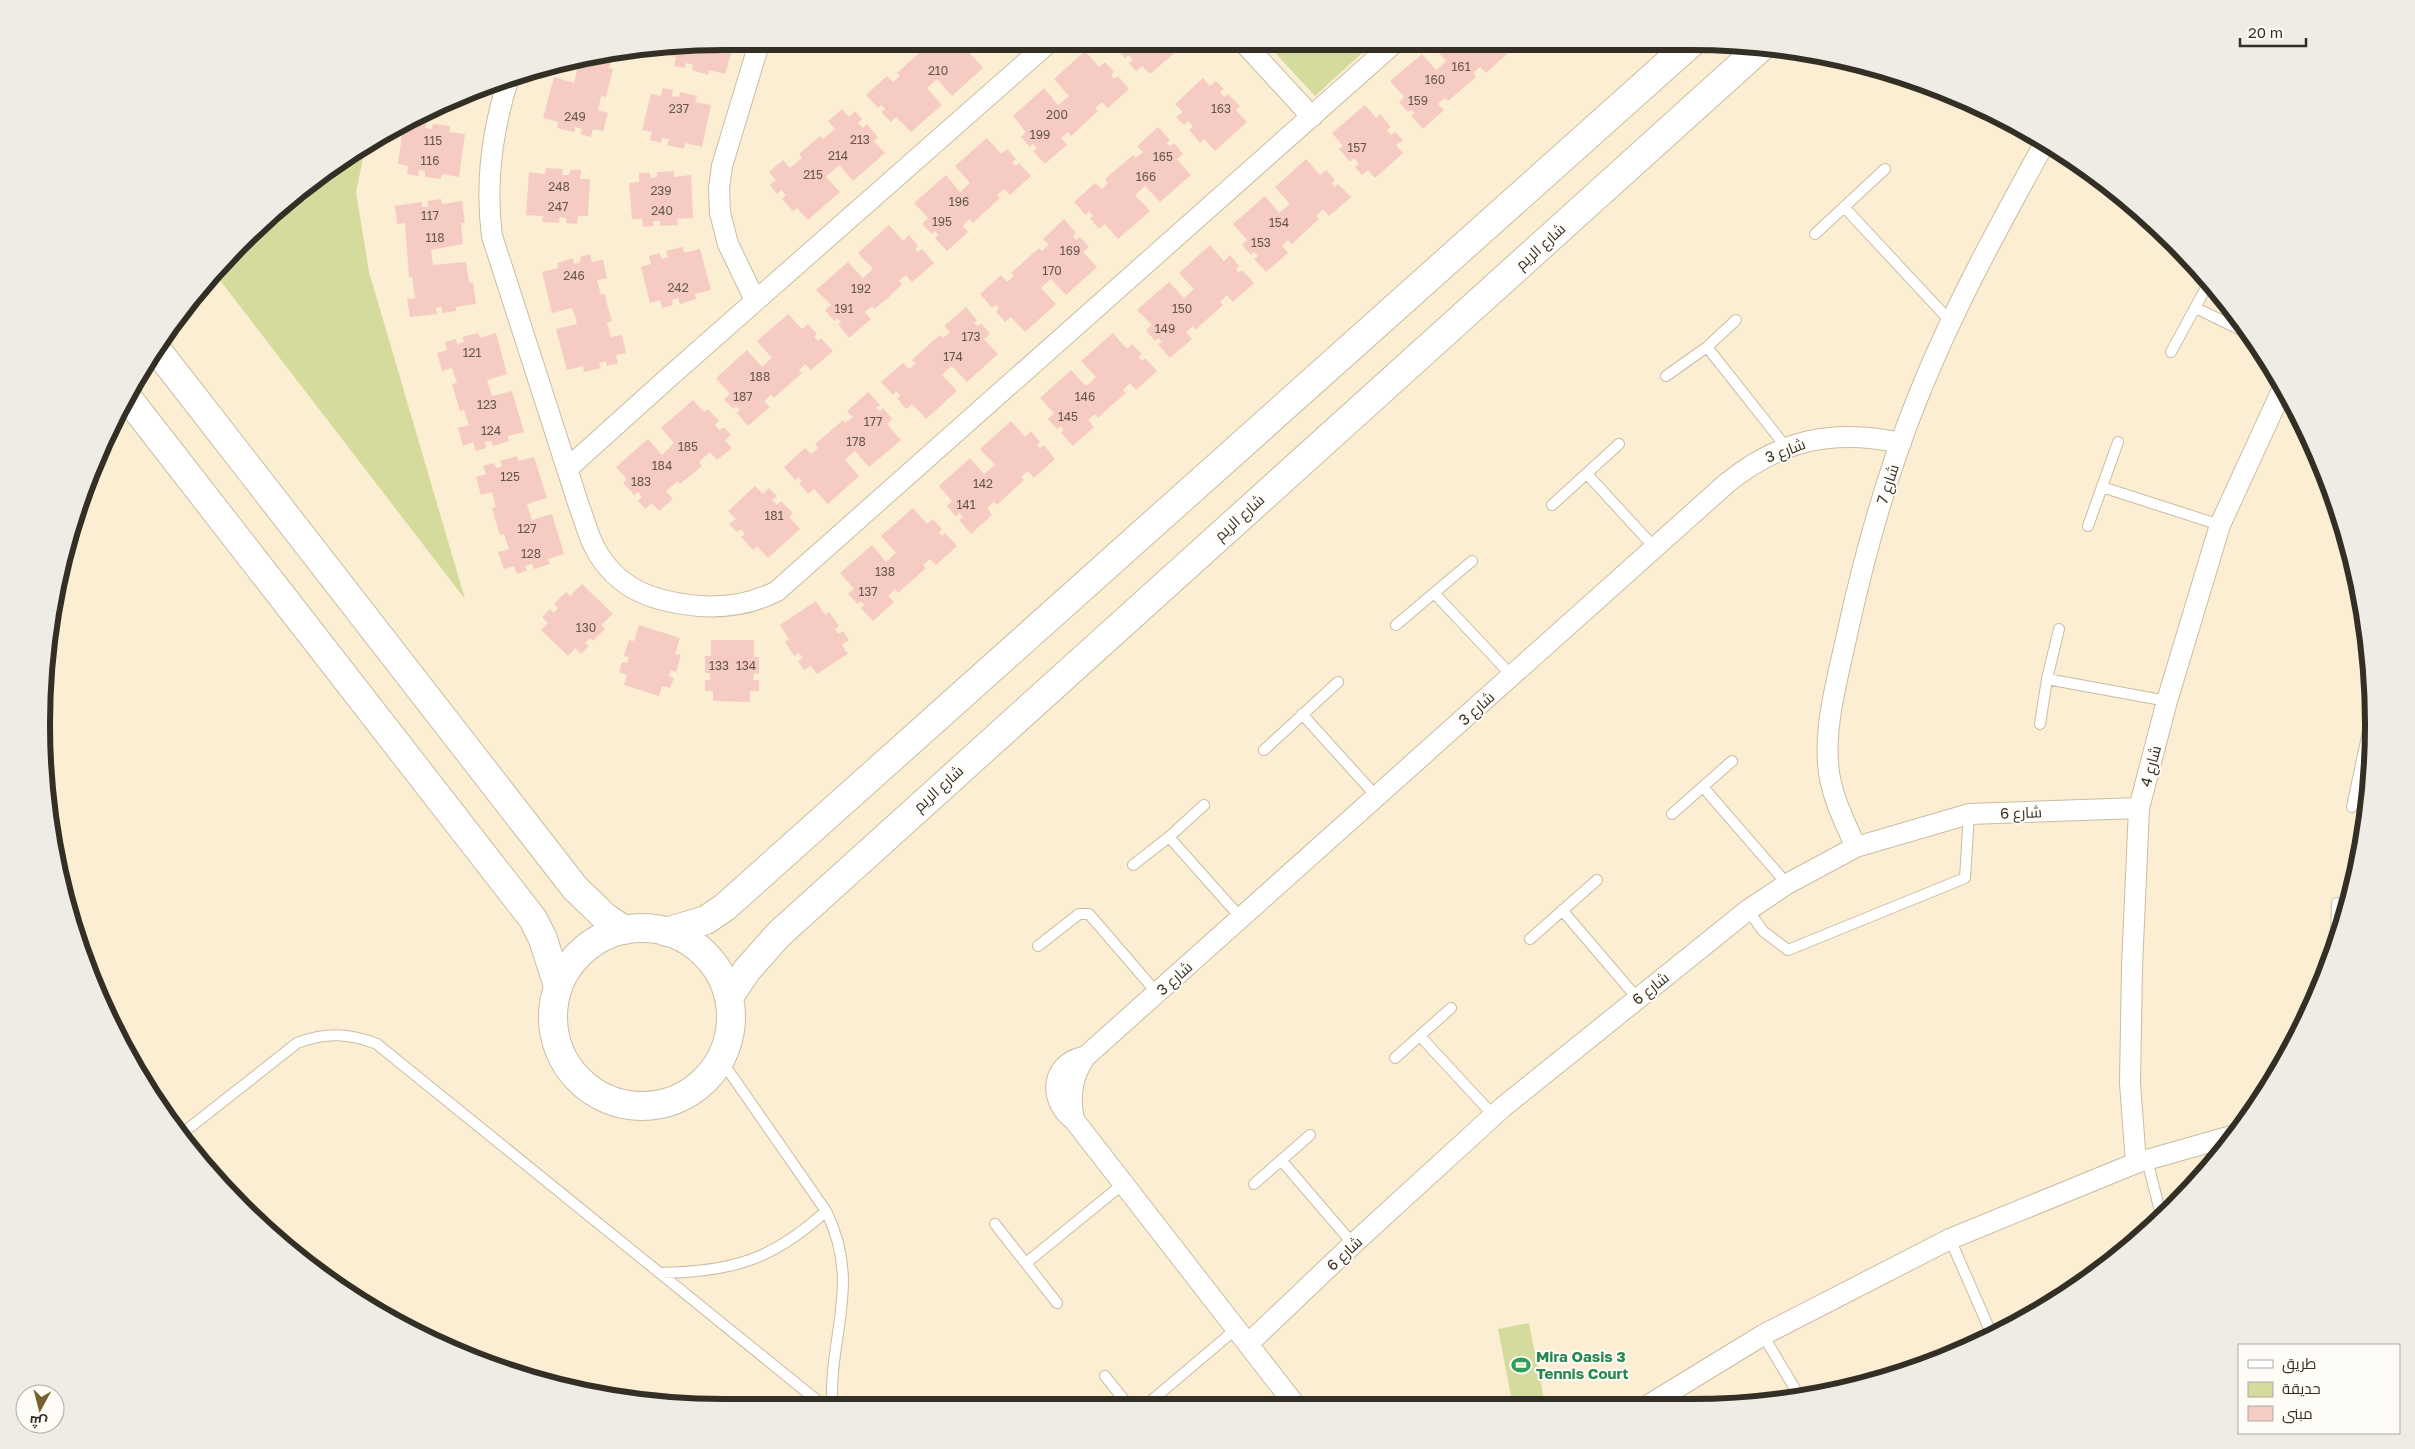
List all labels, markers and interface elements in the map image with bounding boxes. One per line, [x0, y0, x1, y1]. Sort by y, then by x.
scale bar [2240, 15, 2306, 47]
text: 20 m [2248, 23, 2283, 41]
house number: 161 [1452, 59, 1471, 74]
house number: 210 [928, 63, 948, 78]
house number: 160 [1425, 72, 1445, 87]
house number: 159 [1408, 93, 1428, 108]
house number: 237 [669, 101, 689, 116]
house number: 163 [1211, 101, 1231, 116]
house number: 200 [1046, 107, 1068, 122]
house number: 249 [564, 109, 586, 124]
house number: 199 [1030, 127, 1050, 142]
house number: 213 [850, 132, 870, 147]
house number: 115 [424, 133, 442, 148]
house number: 157 [1347, 140, 1367, 155]
house number: 214 [828, 148, 848, 163]
house number: 165 [1153, 149, 1173, 164]
house number: 116 [421, 153, 439, 168]
house number: 215 [803, 167, 823, 182]
house number: 166 [1136, 169, 1156, 184]
house number: 248 [548, 179, 570, 194]
house number: 239 [650, 183, 672, 198]
house number: 196 [949, 194, 969, 209]
house number: 247 [548, 199, 568, 214]
house number: 240 [651, 203, 673, 218]
house number: 117 [421, 208, 439, 223]
house number: 195 [932, 214, 952, 229]
house number: 154 [1269, 215, 1289, 230]
street label: شارع الريم [1511, 219, 1571, 275]
house number: 118 [426, 230, 444, 245]
house number: 153 [1251, 235, 1271, 250]
house number: 169 [1060, 243, 1080, 258]
house number: 170 [1042, 263, 1062, 278]
house number: 246 [563, 268, 585, 283]
house number: 242 [667, 280, 689, 295]
house number: 192 [851, 281, 871, 296]
house number: 191 [835, 301, 854, 316]
house number: 150 [1172, 301, 1192, 316]
house number: 149 [1155, 321, 1175, 336]
house number: 173 [961, 329, 981, 344]
house number: 121 [463, 345, 481, 360]
house number: 174 [943, 349, 963, 364]
house number: 188 [750, 369, 770, 384]
house number: 187 [733, 389, 753, 404]
house number: 146 [1075, 389, 1095, 404]
house number: 123 [477, 397, 497, 412]
house number: 145 [1058, 409, 1078, 424]
house number: 177 [864, 414, 882, 429]
house number: 124 [481, 423, 501, 438]
house number: 178 [846, 434, 866, 449]
street label: شارع 3 [1762, 434, 1809, 469]
house number: 185 [678, 439, 698, 454]
house number: 184 [652, 458, 672, 473]
street label: شارع 7 [1872, 462, 1905, 507]
house number: 125 [500, 469, 520, 484]
house number: 183 [631, 474, 651, 489]
house number: 142 [973, 476, 993, 491]
street label: شارع الريم [1210, 490, 1270, 546]
house number: 141 [957, 497, 976, 512]
house number: 181 [765, 508, 784, 523]
house number: 127 [517, 521, 537, 536]
house number: 128 [521, 546, 541, 561]
house number: 138 [875, 564, 895, 579]
house number: 137 [858, 584, 878, 599]
house number: 130 [576, 620, 596, 635]
house number: 133 [709, 658, 729, 673]
house number: 134 [736, 658, 756, 673]
street label: شارع 3 [1455, 687, 1499, 731]
street label: شارع 4 [2136, 743, 2167, 789]
street label: شارع الريم [909, 761, 969, 817]
street label: شارع 6 [2000, 802, 2042, 825]
street label: شارع 3 [1153, 957, 1197, 1001]
street label: شارع 6 [1628, 968, 1674, 1011]
street label: شارع 6 [1323, 1232, 1368, 1276]
legend [2238, 1344, 2400, 1434]
place label: Mira Oasis 3 Tennis Court [1536, 1347, 1629, 1382]
sports icon: Mira Oasis 3 Tennis Court [1510, 1354, 1532, 1376]
text: طريق [2282, 1354, 2316, 1374]
text: حديقة [2282, 1379, 2321, 1397]
north arrow [15, 1384, 65, 1434]
text: مبنى [2282, 1404, 2313, 1424]
text: ش [28, 1412, 48, 1432]

